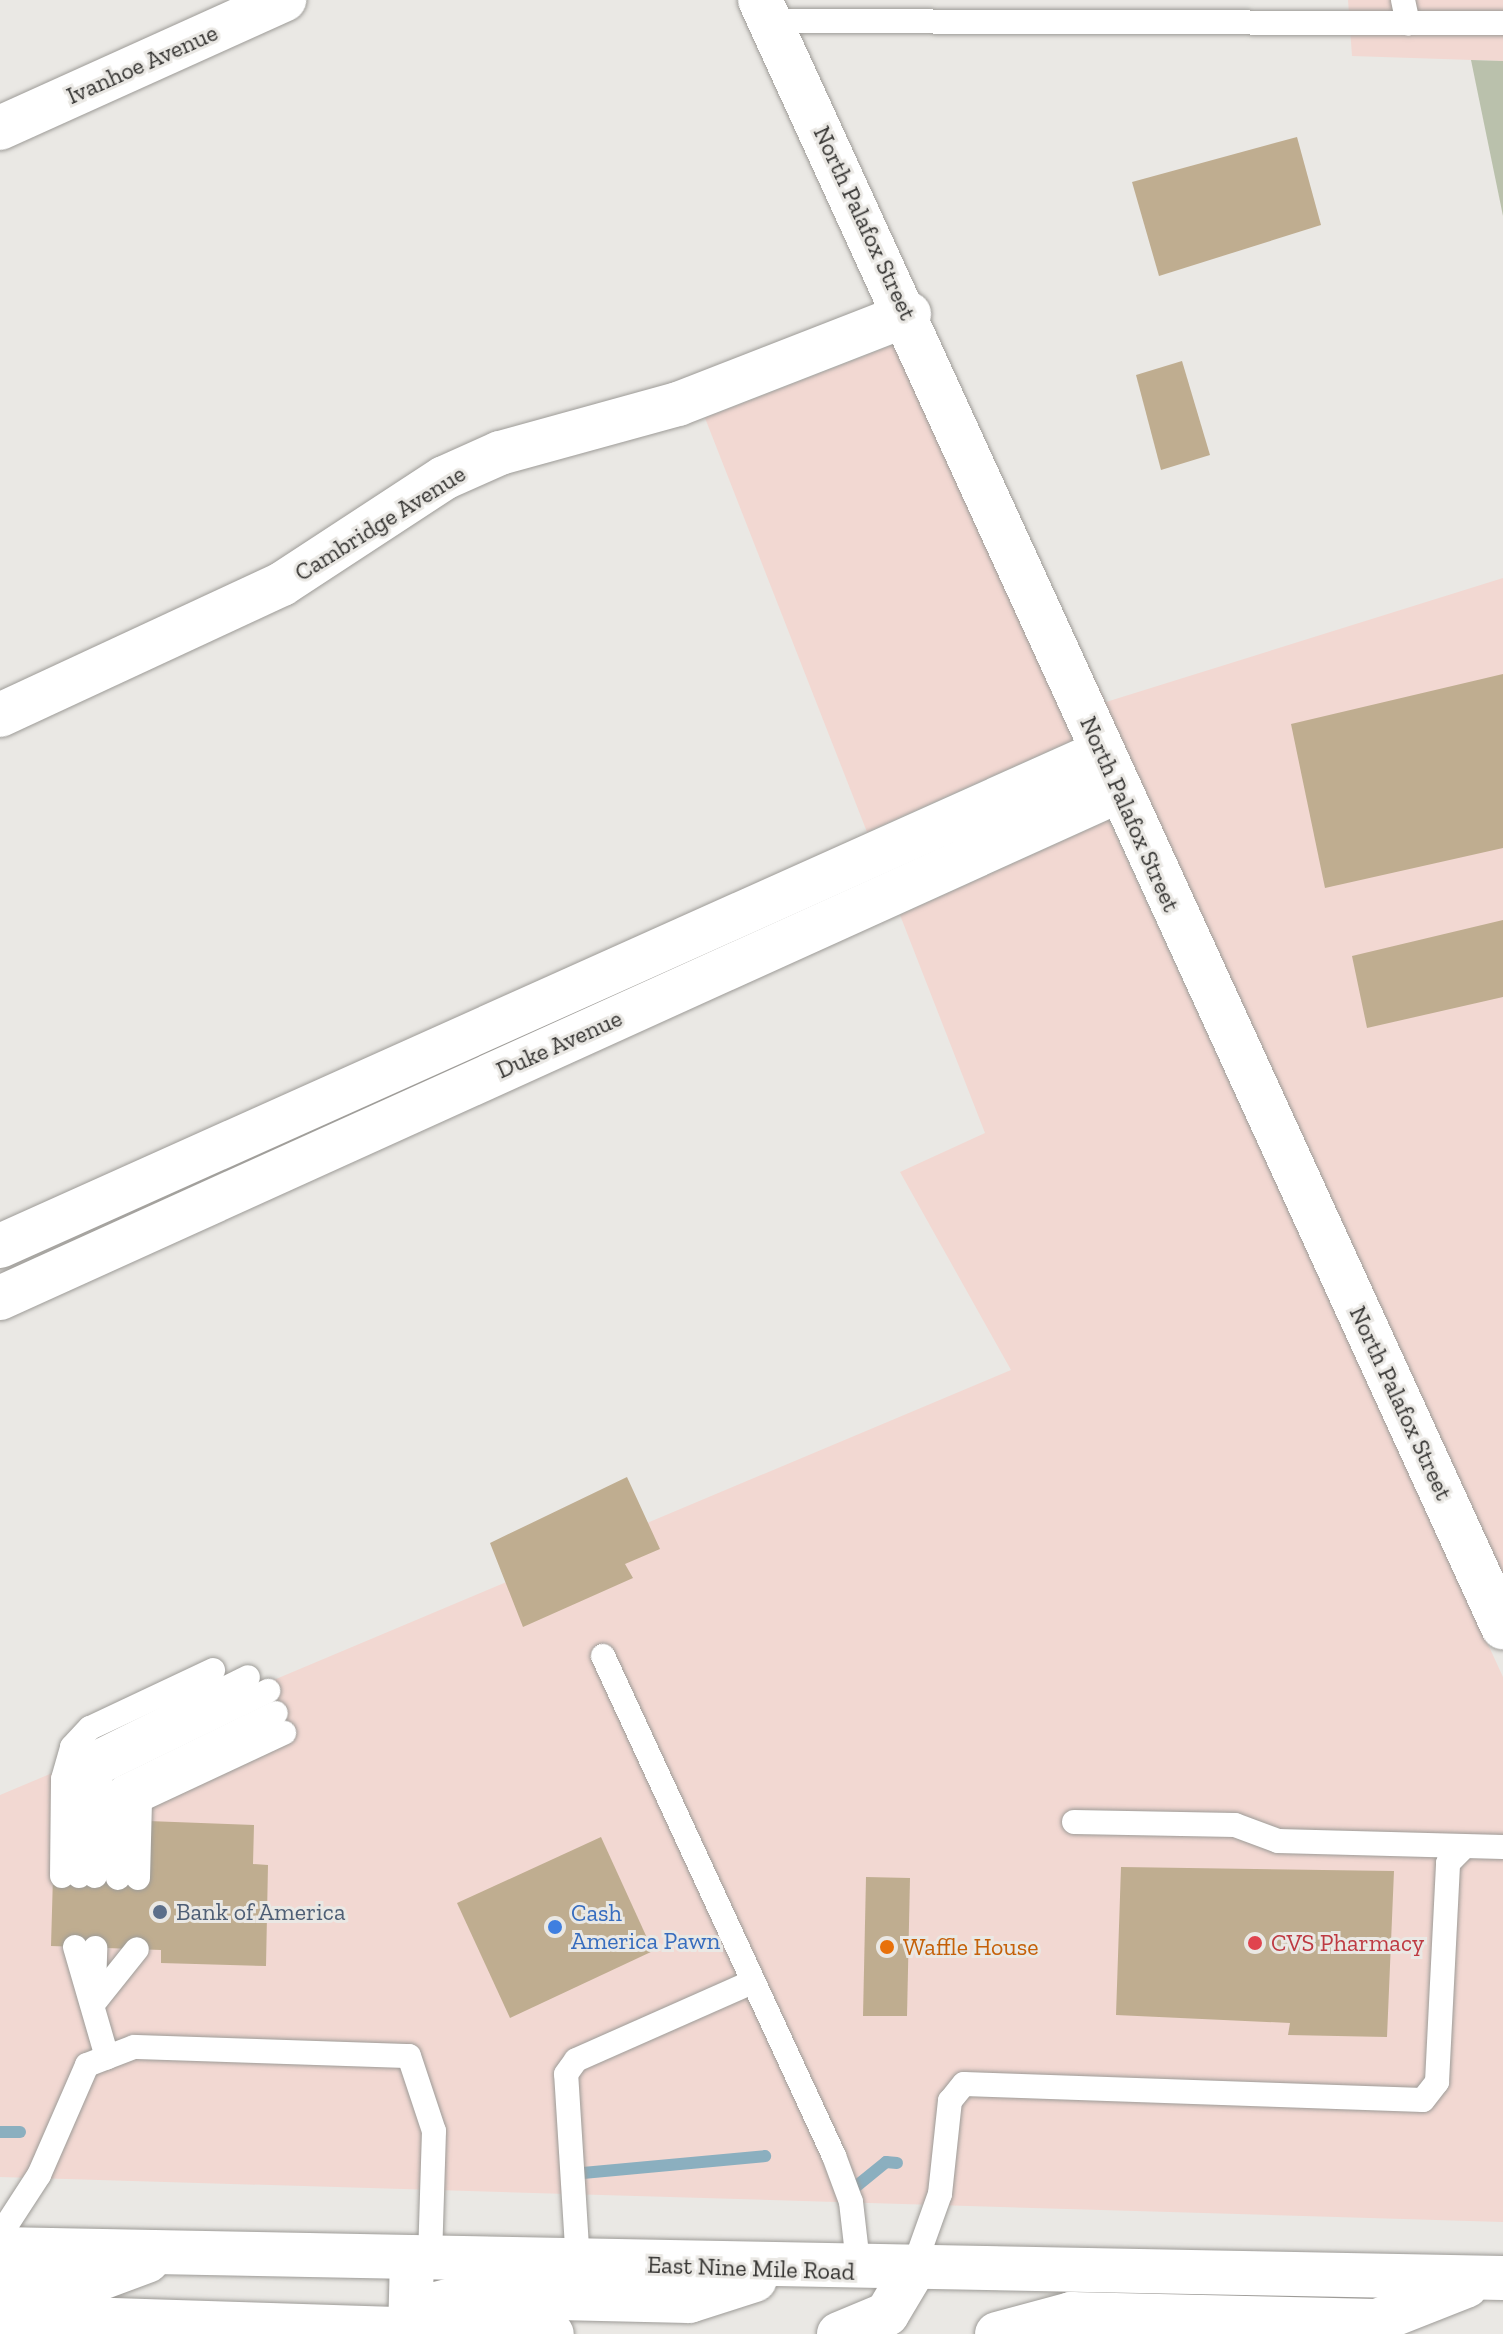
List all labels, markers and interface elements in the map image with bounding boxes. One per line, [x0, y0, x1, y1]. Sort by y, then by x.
street label: Ivanhoe Avenue [62, 18, 222, 110]
street label: North Palafox Street [807, 121, 923, 325]
street label: Cambridge Avenue [289, 459, 471, 587]
street label: North Palafox Street [1074, 712, 1186, 916]
street label: Duke Avenue [491, 1003, 627, 1085]
street label: North Palafox Street [1343, 1301, 1459, 1505]
place label: Bank of America [176, 1898, 346, 1926]
place label: Cash America Pawn [571, 1899, 720, 1955]
marker: Bank of America [151, 1903, 169, 1921]
marker: Cash America Pawn [546, 1918, 564, 1936]
place label: CVS Pharmacy [1271, 1929, 1424, 1957]
place label: Waffle House [903, 1933, 1039, 1961]
marker: CVS Pharmacy [1246, 1934, 1264, 1952]
marker: Waffle House [878, 1938, 896, 1956]
street label: East Nine Mile Road [647, 2250, 855, 2286]

